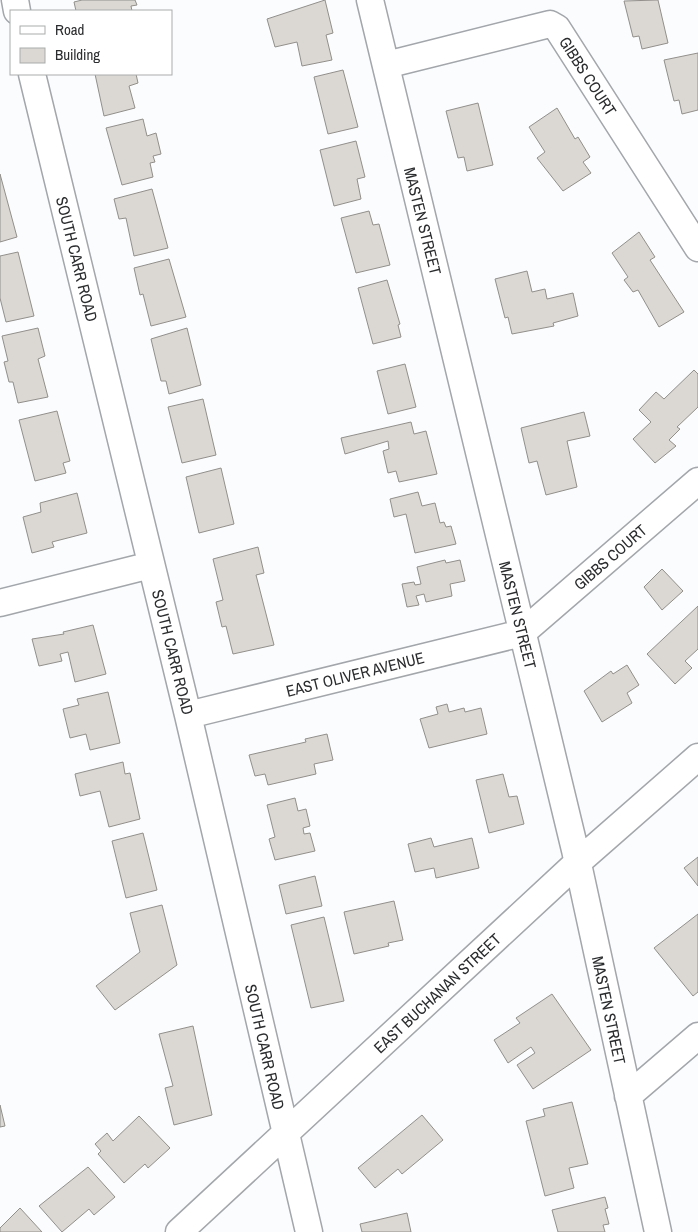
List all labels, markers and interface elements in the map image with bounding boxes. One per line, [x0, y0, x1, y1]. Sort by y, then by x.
legend [10, 10, 172, 75]
text: Road [55, 19, 84, 40]
street label: GIBBS COURT [554, 32, 622, 120]
text: Building [55, 44, 100, 65]
street label: MASTEN STREET [399, 165, 447, 277]
street label: SOUTH CARR ROAD [51, 194, 103, 324]
street label: GIBBS COURT [569, 519, 651, 595]
street label: MASTEN STREET [494, 559, 542, 671]
street label: SOUTH CARR ROAD [147, 587, 199, 717]
street label: EAST OLIVER AVENUE [284, 646, 426, 702]
street label: EAST BUCHANAN STREET [369, 928, 505, 1058]
street label: MASTEN STREET [587, 954, 631, 1066]
street label: SOUTH CARR ROAD [240, 982, 290, 1112]

